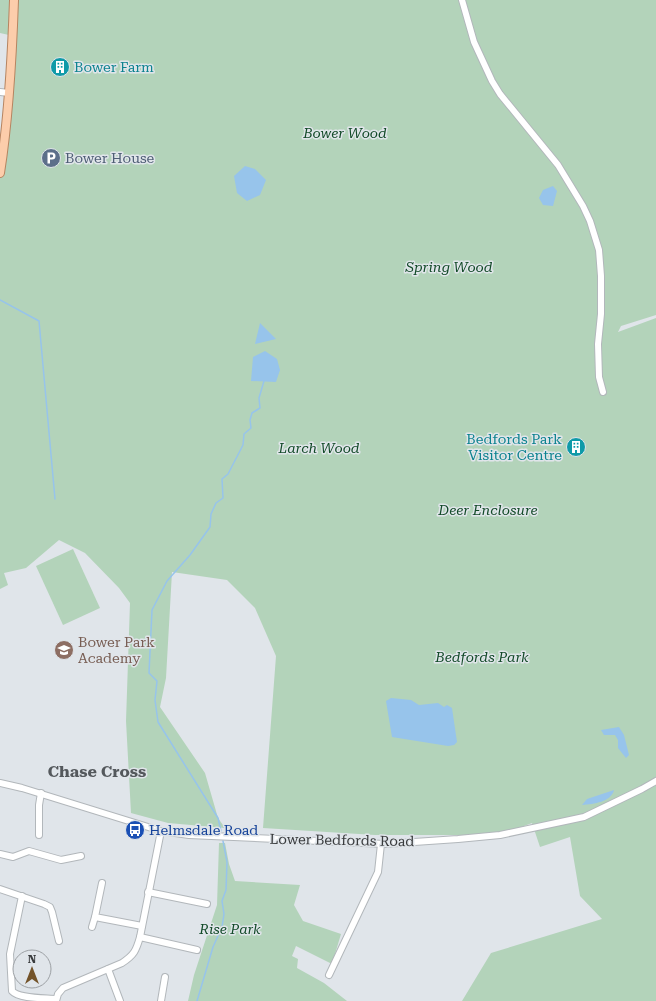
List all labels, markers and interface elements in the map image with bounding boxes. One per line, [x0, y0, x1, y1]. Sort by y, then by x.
building icon: Bower Farm [49, 56, 71, 78]
place label: Bower Farm [74, 59, 154, 75]
park label: Bower Wood [302, 125, 387, 141]
parking icon: Bower House [40, 147, 62, 169]
place label: Bower House [65, 150, 154, 166]
park label: Spring Wood [404, 259, 493, 275]
place label: Bedfords Park Visitor Centre [466, 431, 562, 463]
building icon: Bedfords Park Visitor Centre [565, 436, 587, 458]
park label: Larch Wood [277, 440, 360, 456]
park label: Deer Enclosure [437, 502, 538, 518]
place label: Bower Park Academy [78, 634, 155, 666]
school or university icon: Bower Park Academy [53, 639, 75, 661]
park label: Bedfords Park [434, 649, 529, 665]
district label: Chase Cross [48, 762, 146, 781]
bus stop icon: Helmsdale Road [124, 819, 146, 841]
place label: Helmsdale Road [149, 822, 258, 838]
street label: Lower Bedfords Road [270, 831, 414, 849]
park label: Rise Park [198, 921, 261, 937]
north arrow [12, 949, 52, 989]
text: N [28, 953, 37, 966]

